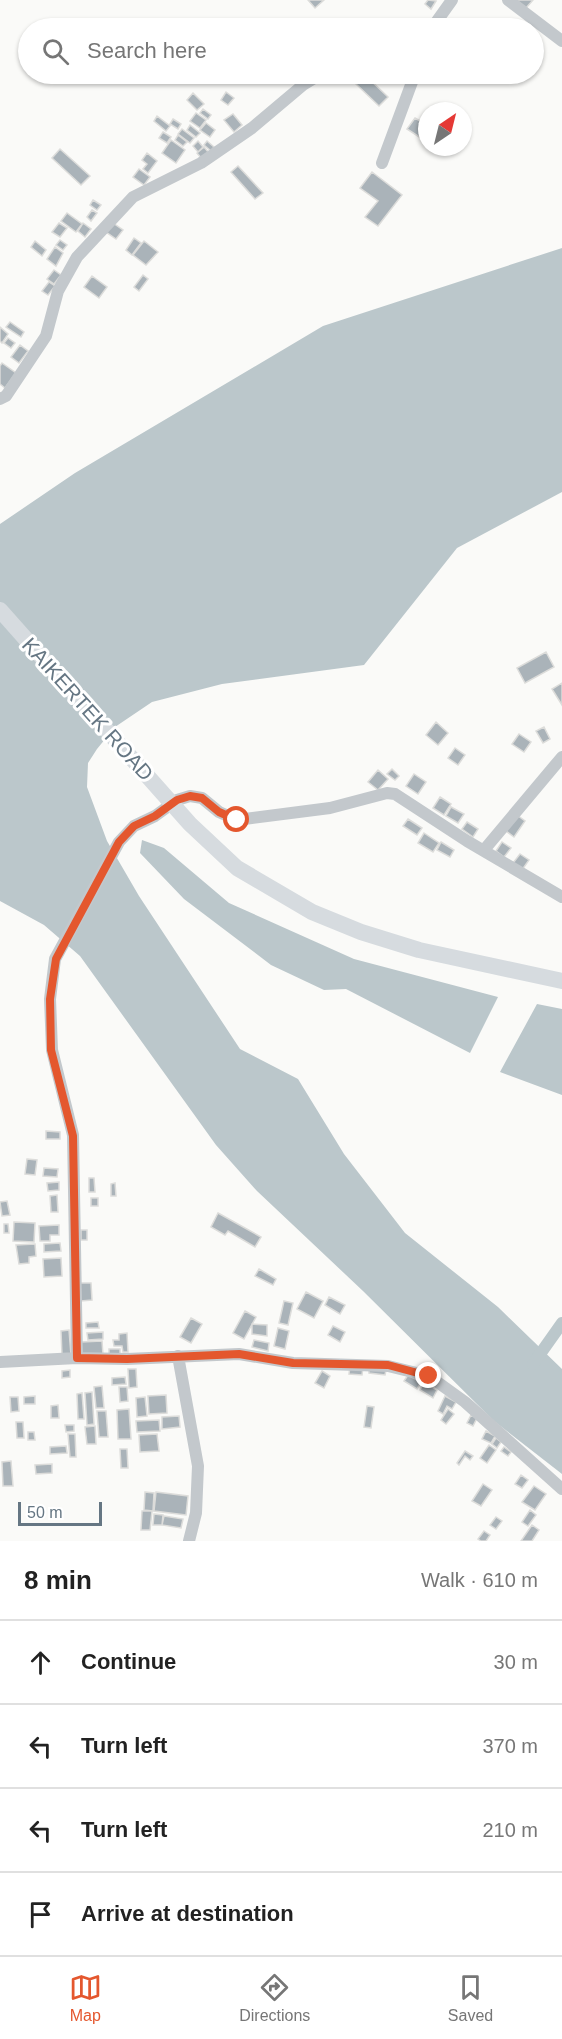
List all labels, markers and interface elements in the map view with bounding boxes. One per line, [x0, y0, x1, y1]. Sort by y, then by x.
search box [18, 18, 544, 84]
icon: search [39, 35, 72, 68]
text: Search here [87, 38, 207, 63]
north arrow [418, 102, 472, 156]
street label: KAIKERTEK ROAD [18, 633, 158, 785]
route start [223, 806, 249, 832]
route end [415, 1362, 441, 1388]
scale bar [18, 1499, 102, 1526]
text: 50 m [27, 1504, 63, 1521]
text: 8 min [24, 1565, 92, 1595]
text: Walk · 610 m [421, 1569, 538, 1591]
icon: ahead [24, 1646, 57, 1679]
text: Continue [81, 1649, 176, 1674]
text: 30 m [494, 1651, 538, 1673]
icon: left [24, 1730, 57, 1763]
text: Turn left [81, 1733, 167, 1758]
text: 370 m [482, 1735, 538, 1757]
icon: left [24, 1814, 57, 1847]
text: Turn left [81, 1817, 167, 1842]
text: 210 m [482, 1819, 538, 1841]
icon: arrive [24, 1898, 57, 1931]
text: Arrive at destination [81, 1901, 294, 1926]
tab: Map [69, 1971, 102, 2025]
tab: Directions [239, 1971, 310, 2025]
tab: Saved [448, 1971, 493, 2025]

